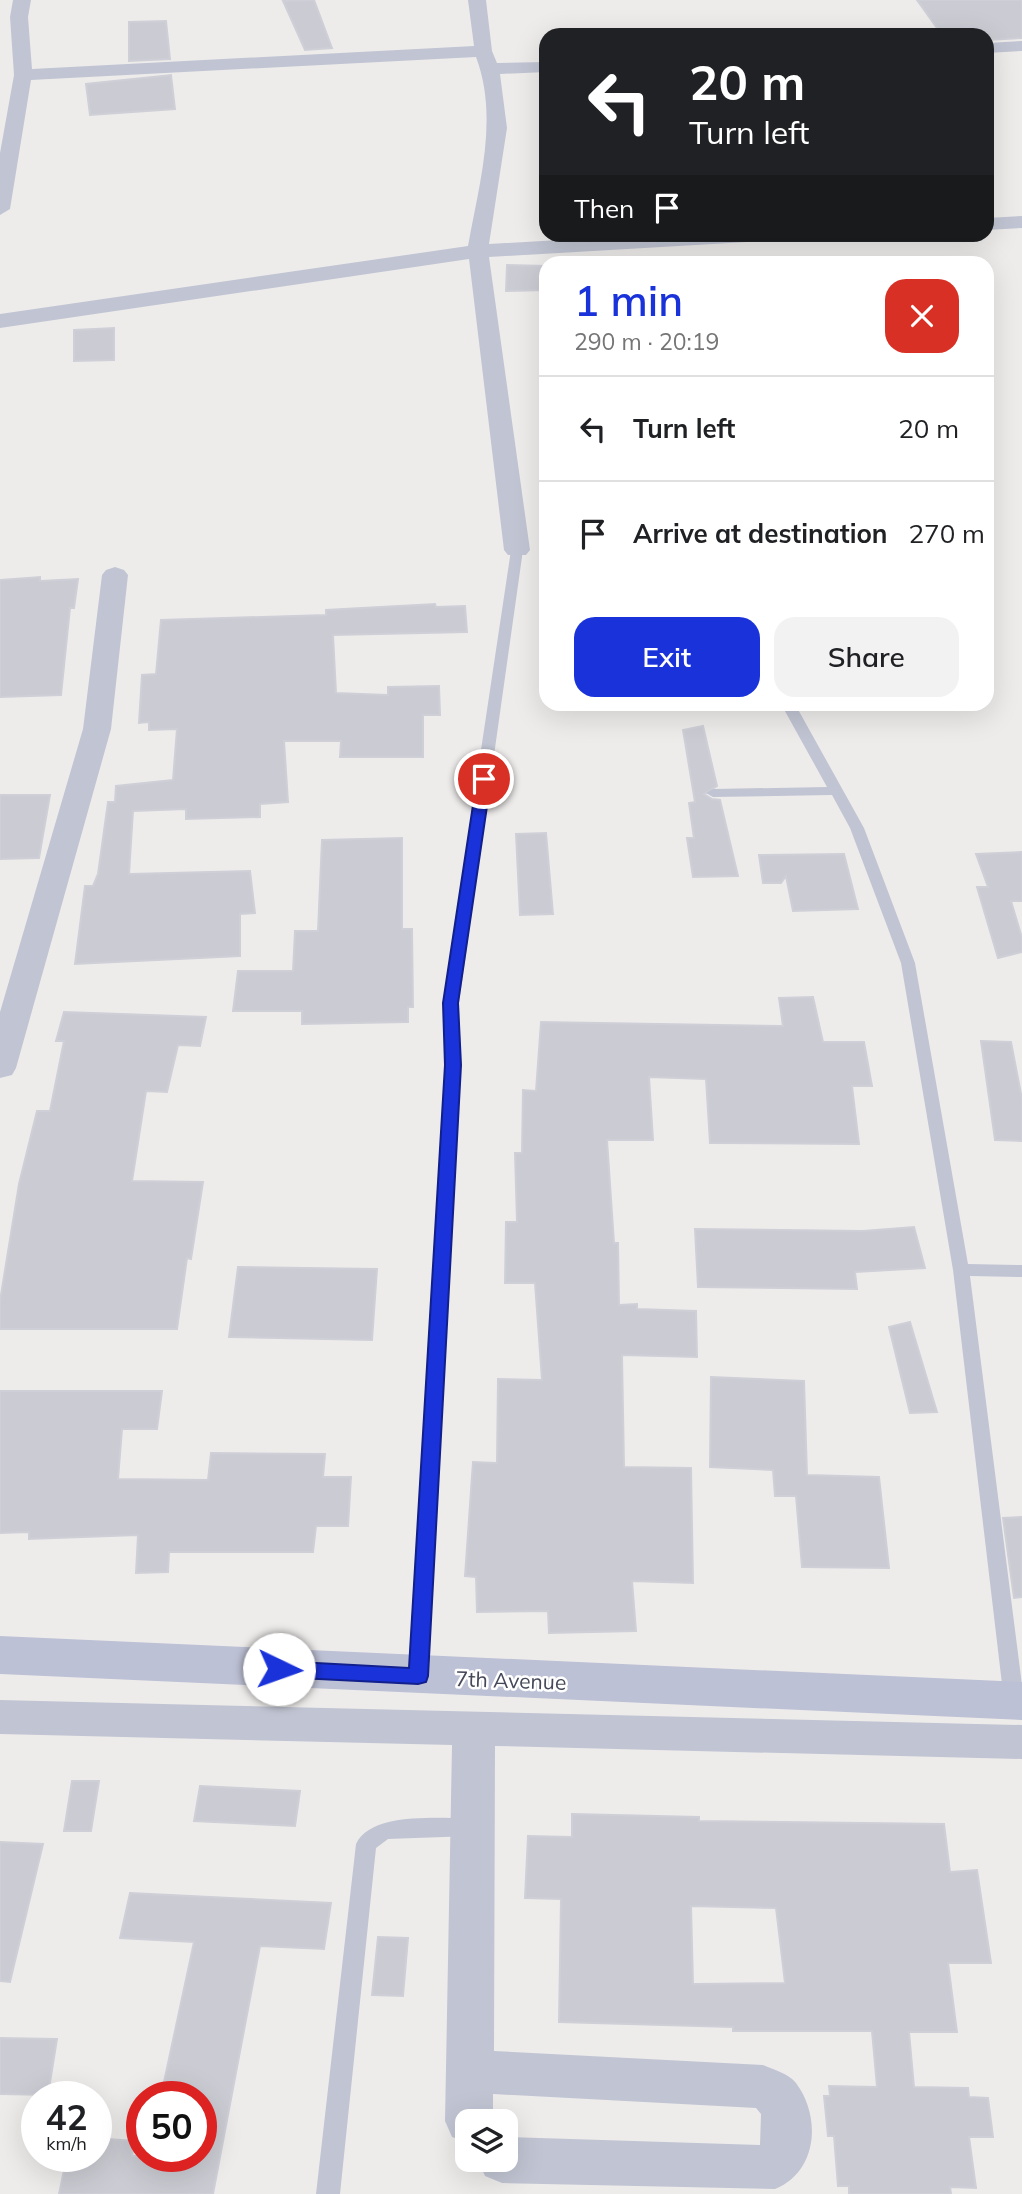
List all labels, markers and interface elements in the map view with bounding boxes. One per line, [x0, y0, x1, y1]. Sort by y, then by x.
text: 20 m [689, 51, 805, 112]
icon: left [574, 56, 665, 147]
text: Turn left [689, 112, 809, 152]
icon: arrive [648, 189, 686, 227]
text: Then [574, 192, 634, 225]
text: 1 min [574, 274, 683, 327]
button: close [885, 279, 959, 353]
text: 290 m · 20:19 [574, 327, 719, 356]
icon: left [574, 410, 612, 448]
text: Turn left [633, 412, 735, 445]
text: 20 m [898, 412, 959, 445]
icon: arrive [574, 515, 612, 553]
text: Arrive at destination [633, 517, 888, 550]
text: 270 m [909, 517, 985, 550]
button: Exit [574, 617, 760, 697]
button: Share [774, 617, 959, 697]
pin [454, 749, 514, 809]
icon: arrive [465, 760, 503, 798]
position arrow [242, 1632, 316, 1706]
street label: 7th Avenue [455, 1665, 567, 1695]
speed limit sign: 50 [126, 2081, 217, 2172]
text: 42 [45, 2095, 88, 2139]
map controls [455, 2109, 518, 2172]
button: layers [455, 2109, 518, 2172]
text: km/h [46, 2132, 87, 2155]

